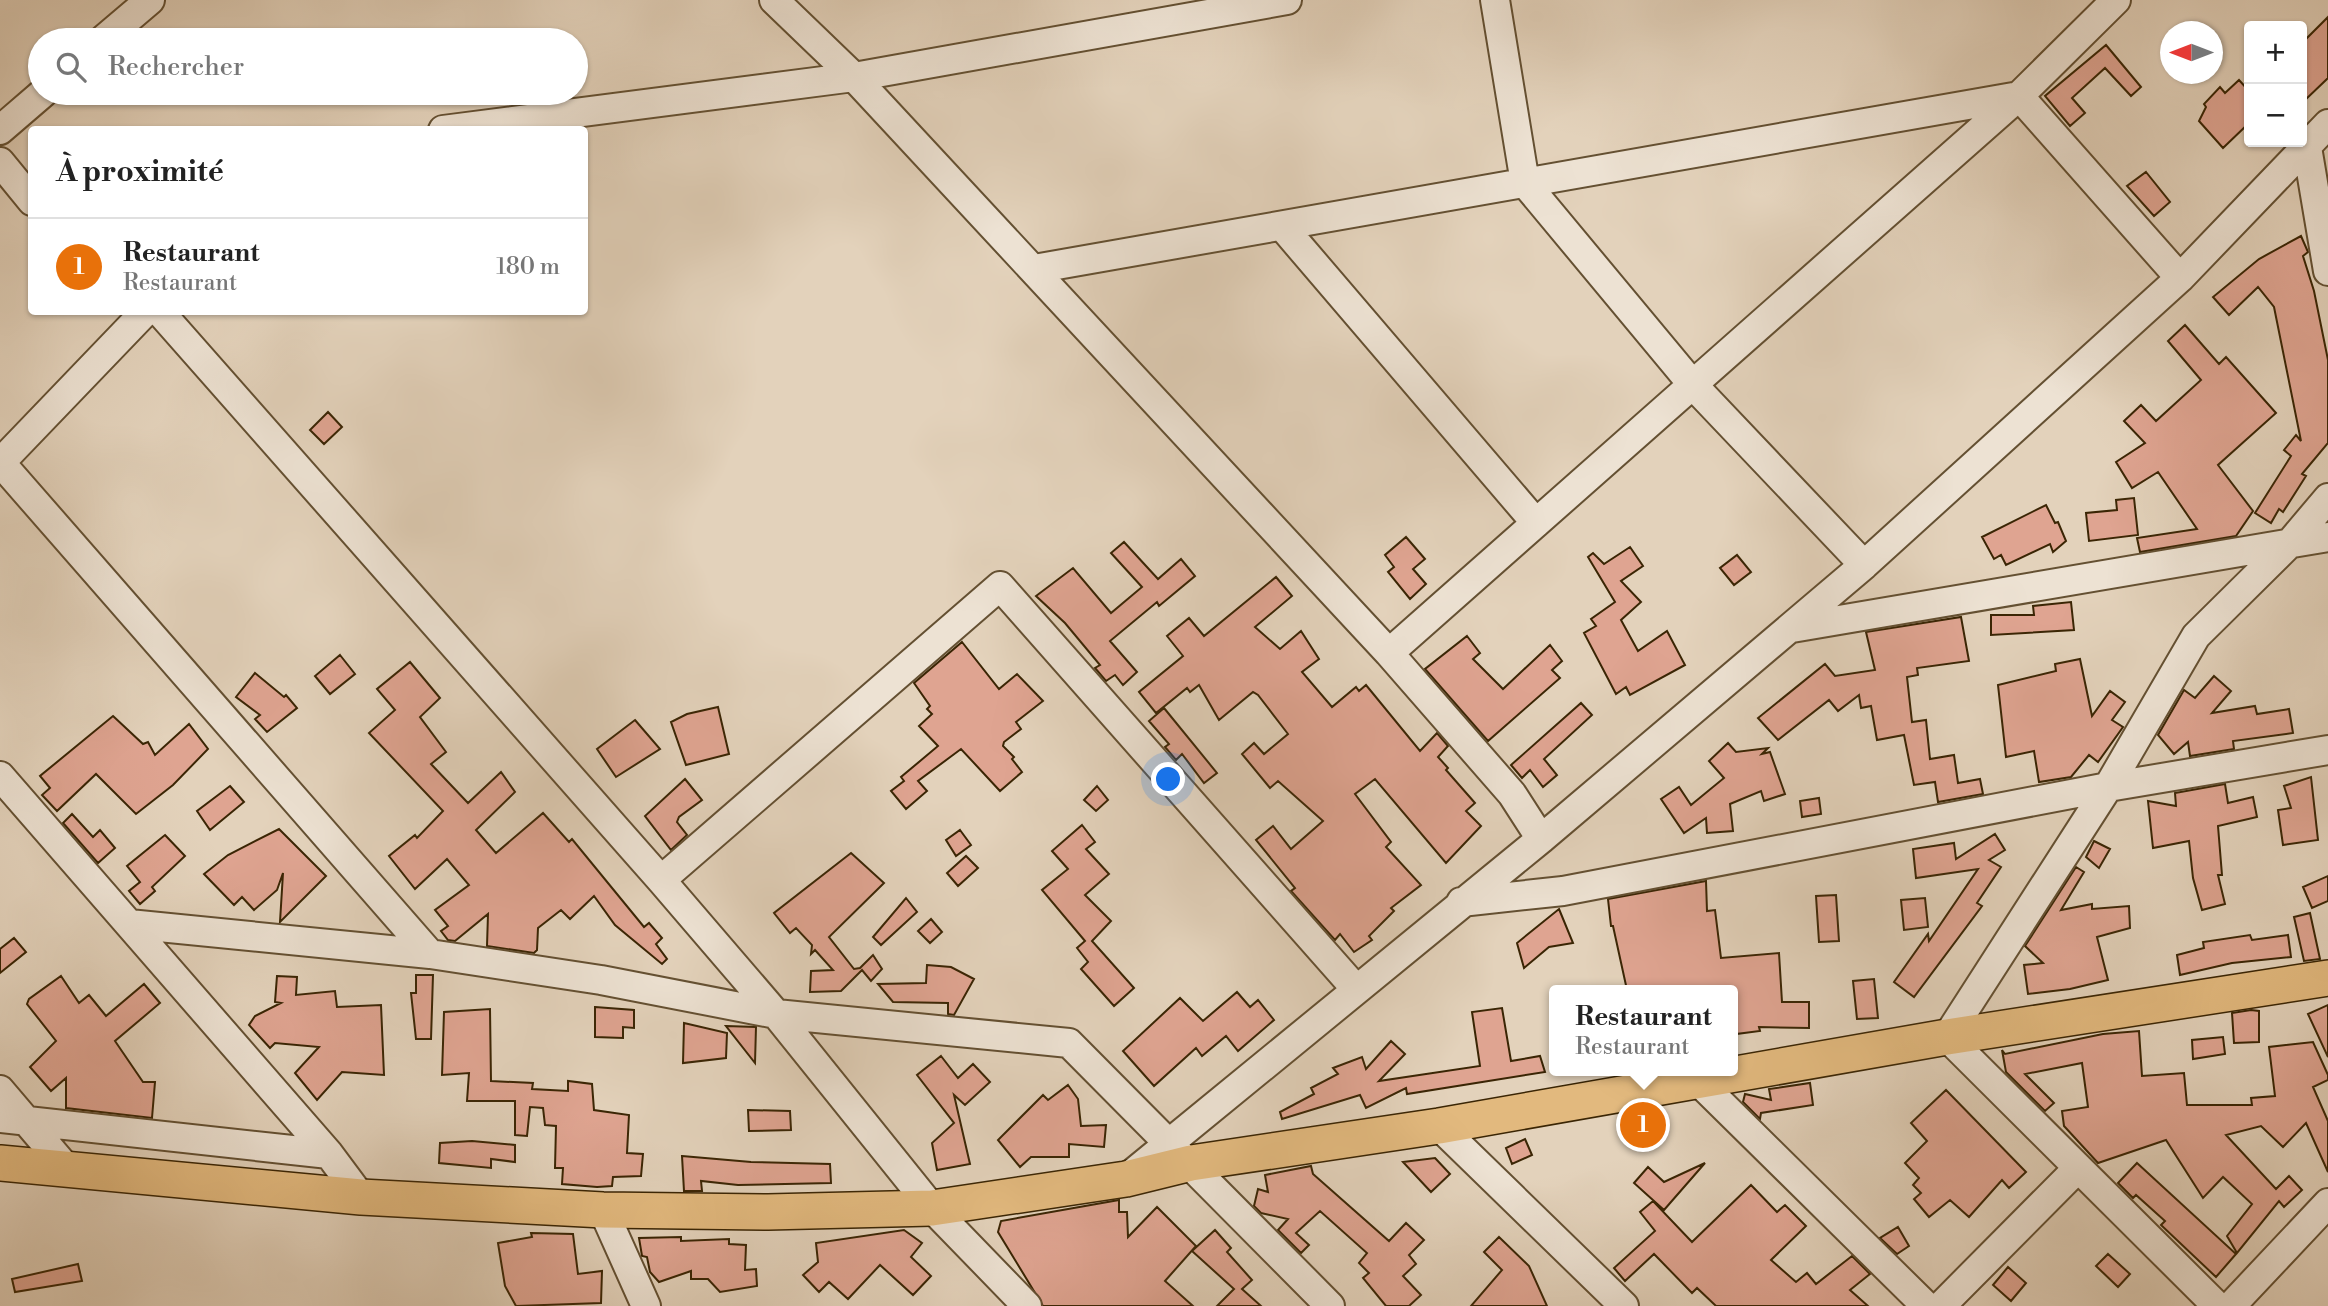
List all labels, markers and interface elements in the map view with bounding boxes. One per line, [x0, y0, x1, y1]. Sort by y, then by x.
north arrow [2160, 21, 2223, 84]
map controls [2244, 21, 2307, 147]
button: + [2244, 21, 2307, 84]
search box [28, 28, 588, 105]
icon: search [52, 48, 90, 86]
text: Rechercher [108, 51, 244, 83]
button: − [2244, 84, 2307, 147]
text: À proximité [56, 153, 224, 191]
text: Restaurant [123, 237, 259, 269]
text: 1 [73, 253, 85, 281]
text: 180 m [496, 253, 560, 281]
text: Restaurant [123, 269, 237, 297]
your location [1151, 762, 1185, 796]
popup [1549, 985, 1738, 1076]
text: Restaurant [1575, 1001, 1712, 1033]
text: Restaurant [1575, 1033, 1690, 1061]
pin: 1 [1620, 1099, 1666, 1151]

